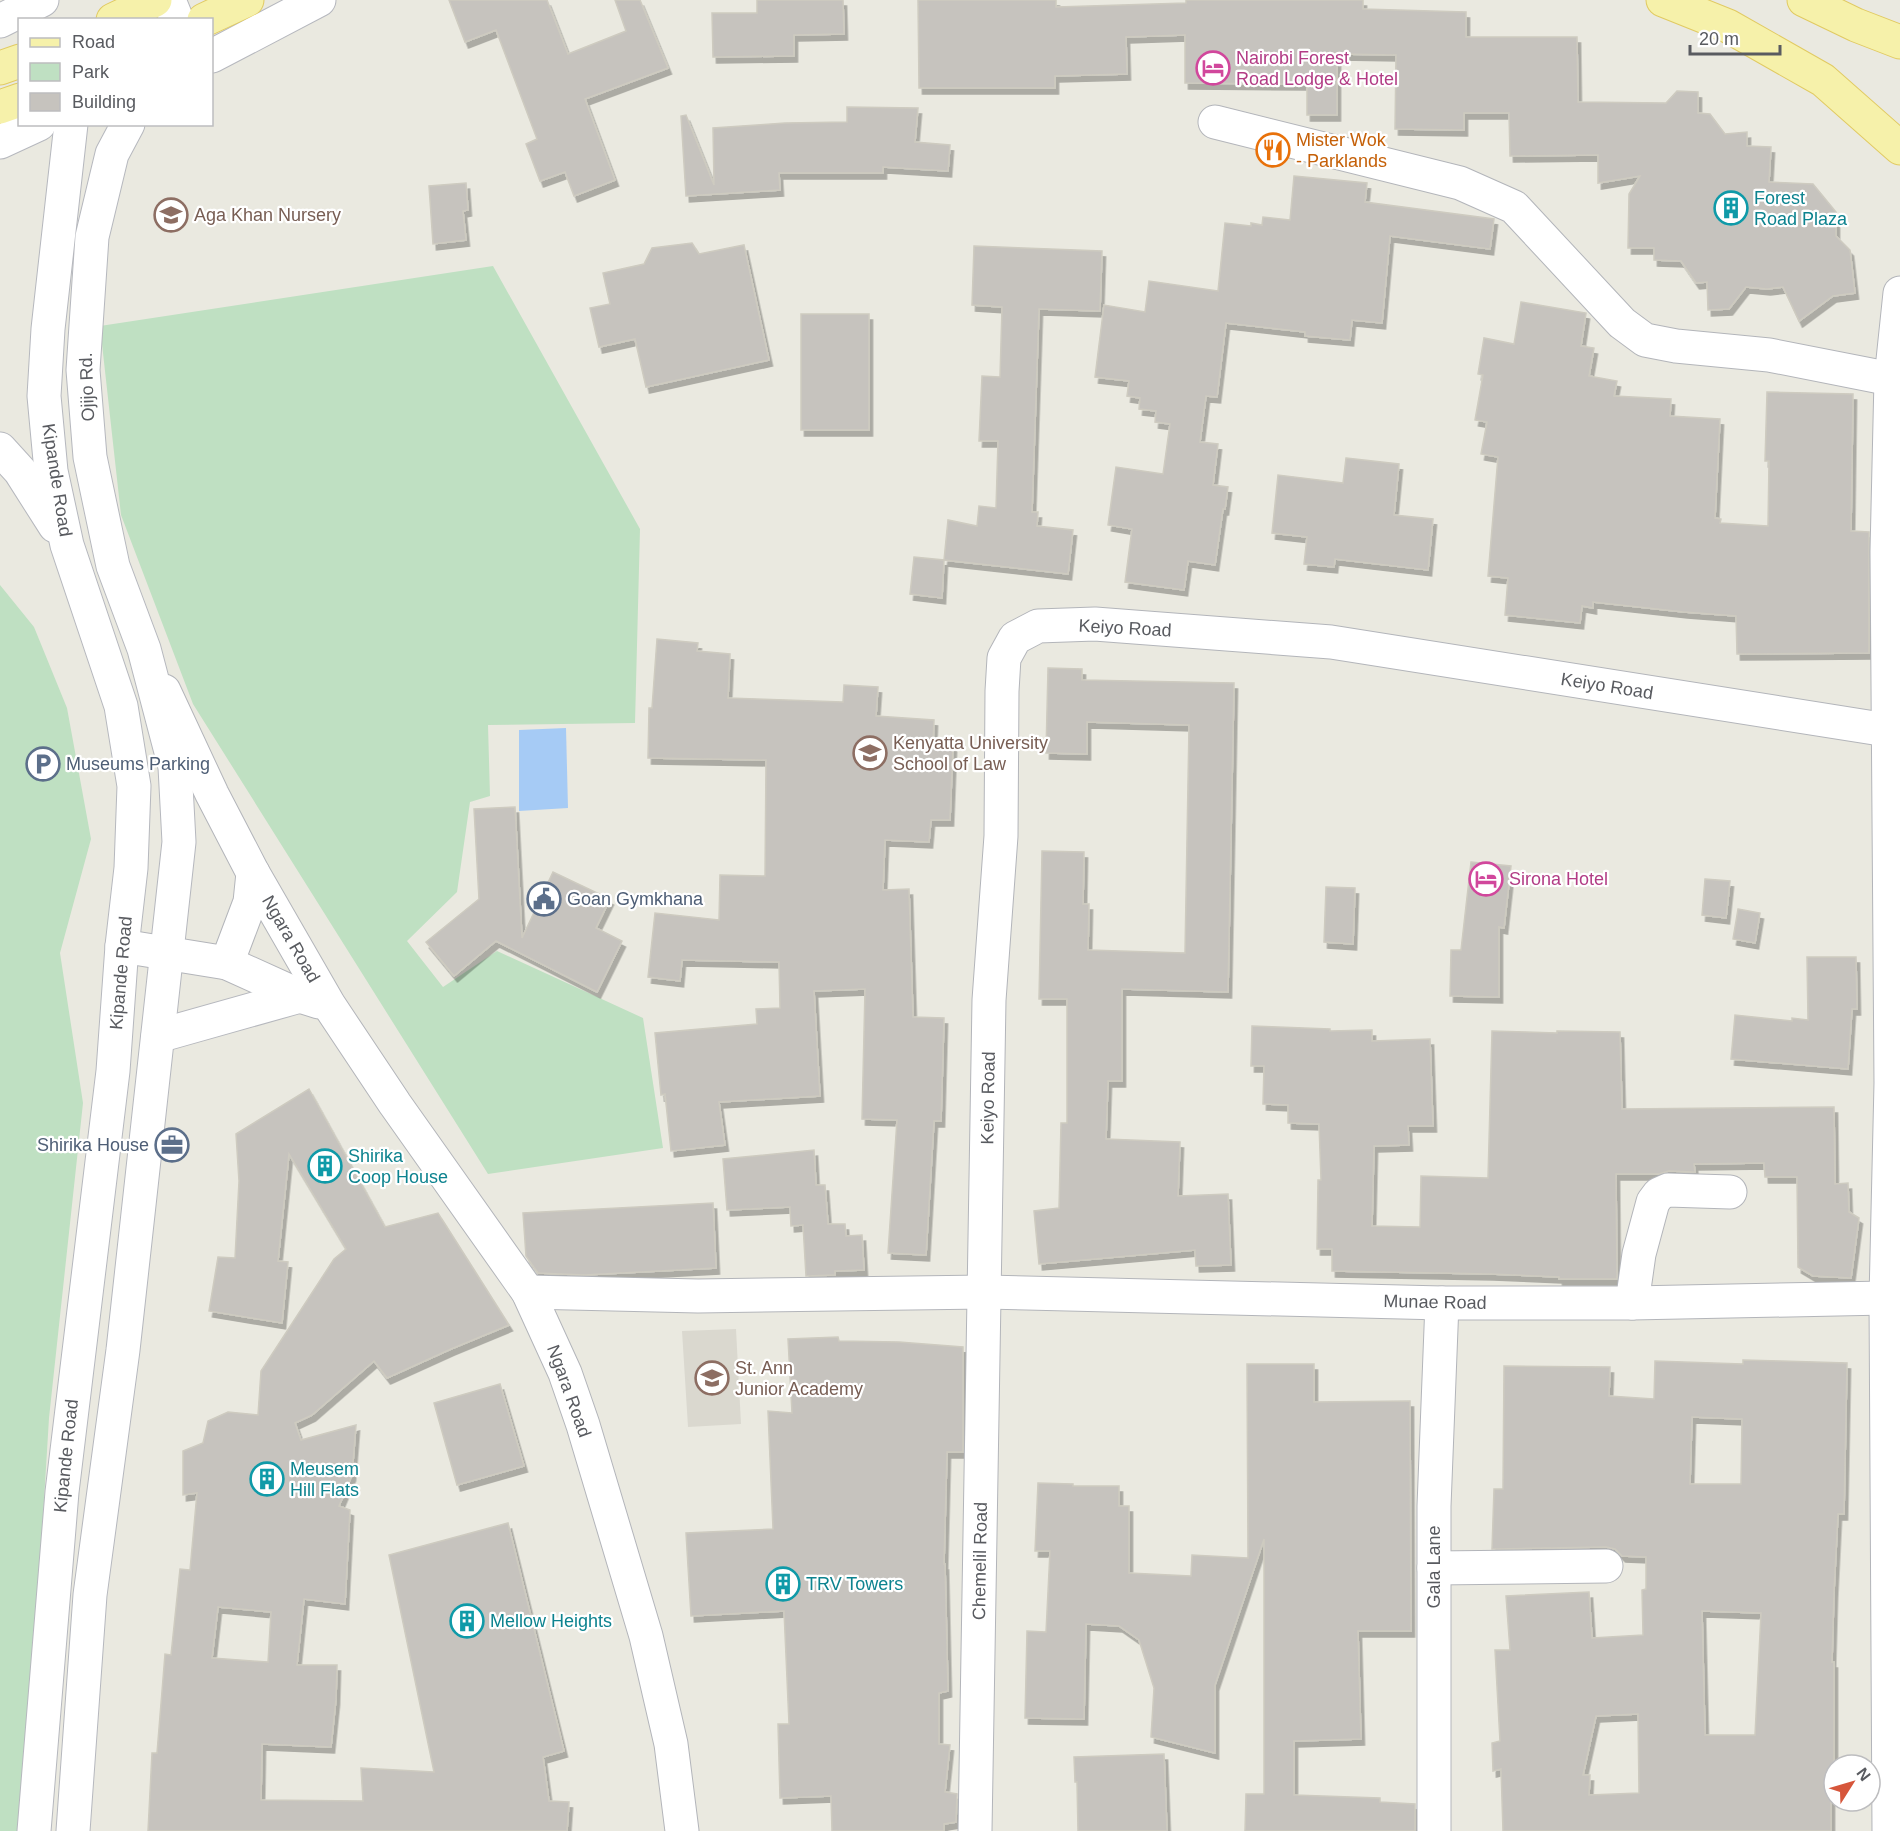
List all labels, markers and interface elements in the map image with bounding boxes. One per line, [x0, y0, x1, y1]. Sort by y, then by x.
legend [18, 18, 213, 126]
scale bar [1690, 18, 1780, 56]
text: 20 m [1699, 29, 1739, 49]
text: Road [72, 32, 115, 52]
place label: Nairobi Forest Road Lodge & Hotel [1236, 48, 1398, 89]
hotel icon: Nairobi Forest Road Lodge & Hotel [1195, 50, 1231, 86]
text: Park [72, 62, 110, 82]
text: Building [72, 92, 136, 112]
place label: Mister Wok - Parklands [1296, 130, 1387, 171]
restaurant icon: Mister Wok - Parklands [1255, 132, 1291, 168]
place label: Forest Road Plaza [1754, 188, 1848, 229]
building icon: Forest Road Plaza [1713, 190, 1749, 226]
school or university icon: Aga Khan Nursery [153, 197, 189, 233]
place label: Aga Khan Nursery [194, 205, 341, 225]
street label: Ojijo Rd. [76, 352, 98, 422]
street label: Kipande Road [38, 422, 76, 538]
street label: Keiyo Road [1078, 616, 1172, 640]
street label: Keiyo Road [1559, 669, 1655, 703]
place label: Kenyatta University School of Law [893, 733, 1048, 774]
school or university icon: Kenyatta University School of Law [852, 735, 888, 771]
parking icon: Museums Parking [25, 746, 61, 782]
place label: Museums Parking [66, 754, 210, 774]
hotel icon: Sirona Hotel [1468, 861, 1504, 897]
place label: Sirona Hotel [1509, 869, 1608, 889]
public building icon: Goan Gymkhana [526, 881, 562, 917]
place label: Goan Gymkhana [567, 889, 704, 909]
street label: Ngara Road [258, 892, 324, 986]
street label: Kipande Road [106, 915, 136, 1031]
street label: Keiyo Road [977, 1051, 999, 1145]
office icon: Shirika House [154, 1127, 190, 1163]
place label: Shirika House [37, 1135, 149, 1155]
place label: Shirika Coop House [348, 1146, 448, 1187]
building icon: Shirika Coop House [307, 1148, 343, 1184]
street label: Munae Road [1383, 1291, 1487, 1313]
street label: Ngara Road [543, 1342, 595, 1440]
place label: St. Ann Junior Academy [735, 1358, 863, 1399]
school or university icon: St. Ann Junior Academy [694, 1360, 730, 1396]
street label: Kipande Road [50, 1398, 82, 1514]
place label: Meusem Hill Flats [290, 1459, 359, 1500]
building icon: Meusem Hill Flats [249, 1461, 285, 1497]
street label: Chemelil Road [969, 1502, 991, 1620]
street label: Gala Lane [1424, 1525, 1444, 1609]
building icon: TRV Towers [765, 1566, 801, 1602]
place label: TRV Towers [806, 1574, 903, 1594]
building icon: Mellow Heights [449, 1603, 485, 1639]
place label: Mellow Heights [490, 1611, 612, 1631]
north arrow [1822, 1753, 1882, 1813]
text: N [1853, 1765, 1874, 1784]

